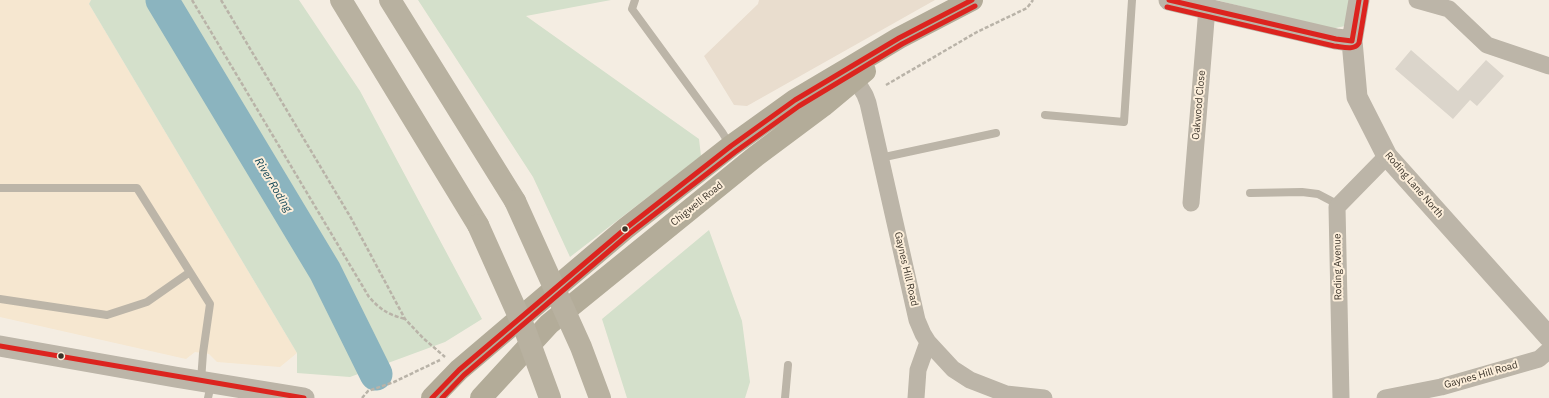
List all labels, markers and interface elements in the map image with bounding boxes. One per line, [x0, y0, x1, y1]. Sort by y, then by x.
street label: Oakwood Close [1190, 70, 1208, 140]
street label: Roding Lane North [1382, 150, 1446, 220]
water label: River Roding [252, 155, 294, 215]
street label: Chigwell Road [669, 179, 725, 229]
unlabelled marker [620, 224, 630, 234]
street label: Gaynes Hill Road [892, 231, 920, 307]
street label: Roding Avenue [1331, 233, 1345, 301]
unlabelled marker [56, 351, 66, 361]
street label: Gaynes Hill Road [1443, 359, 1519, 391]

